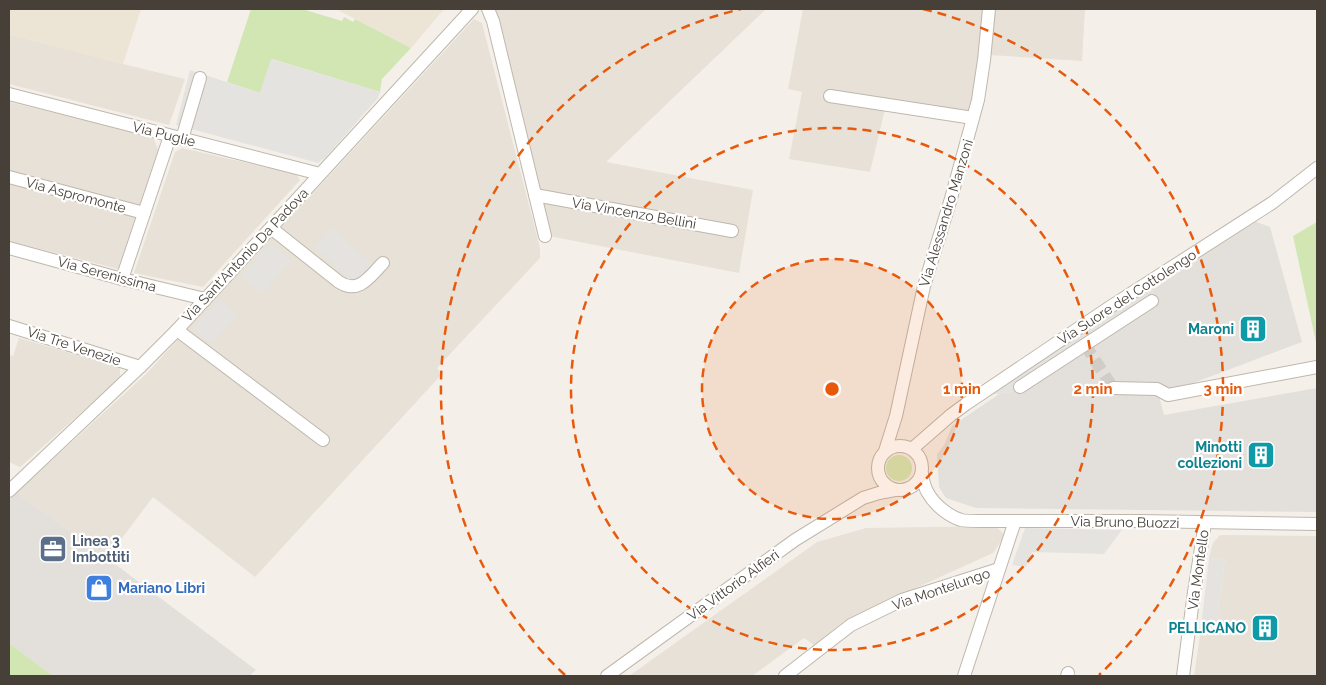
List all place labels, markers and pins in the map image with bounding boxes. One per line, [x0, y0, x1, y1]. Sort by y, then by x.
building icon: Maroni [1238, 314, 1268, 344]
place label: Maroni [1188, 321, 1234, 337]
centre of rings [823, 380, 841, 398]
place label: Minotti collezioni [1178, 439, 1242, 471]
building icon: Minotti collezioni [1246, 440, 1276, 470]
place label: Linea 3 Imbottiti [72, 533, 130, 565]
office icon: Linea 3 Imbottiti [38, 534, 68, 564]
shop icon: Mariano Libri [84, 573, 114, 603]
place label: Mariano Libri [118, 580, 205, 596]
building icon: PELLICANO [1250, 613, 1280, 643]
place label: PELLICANO [1168, 620, 1246, 636]

